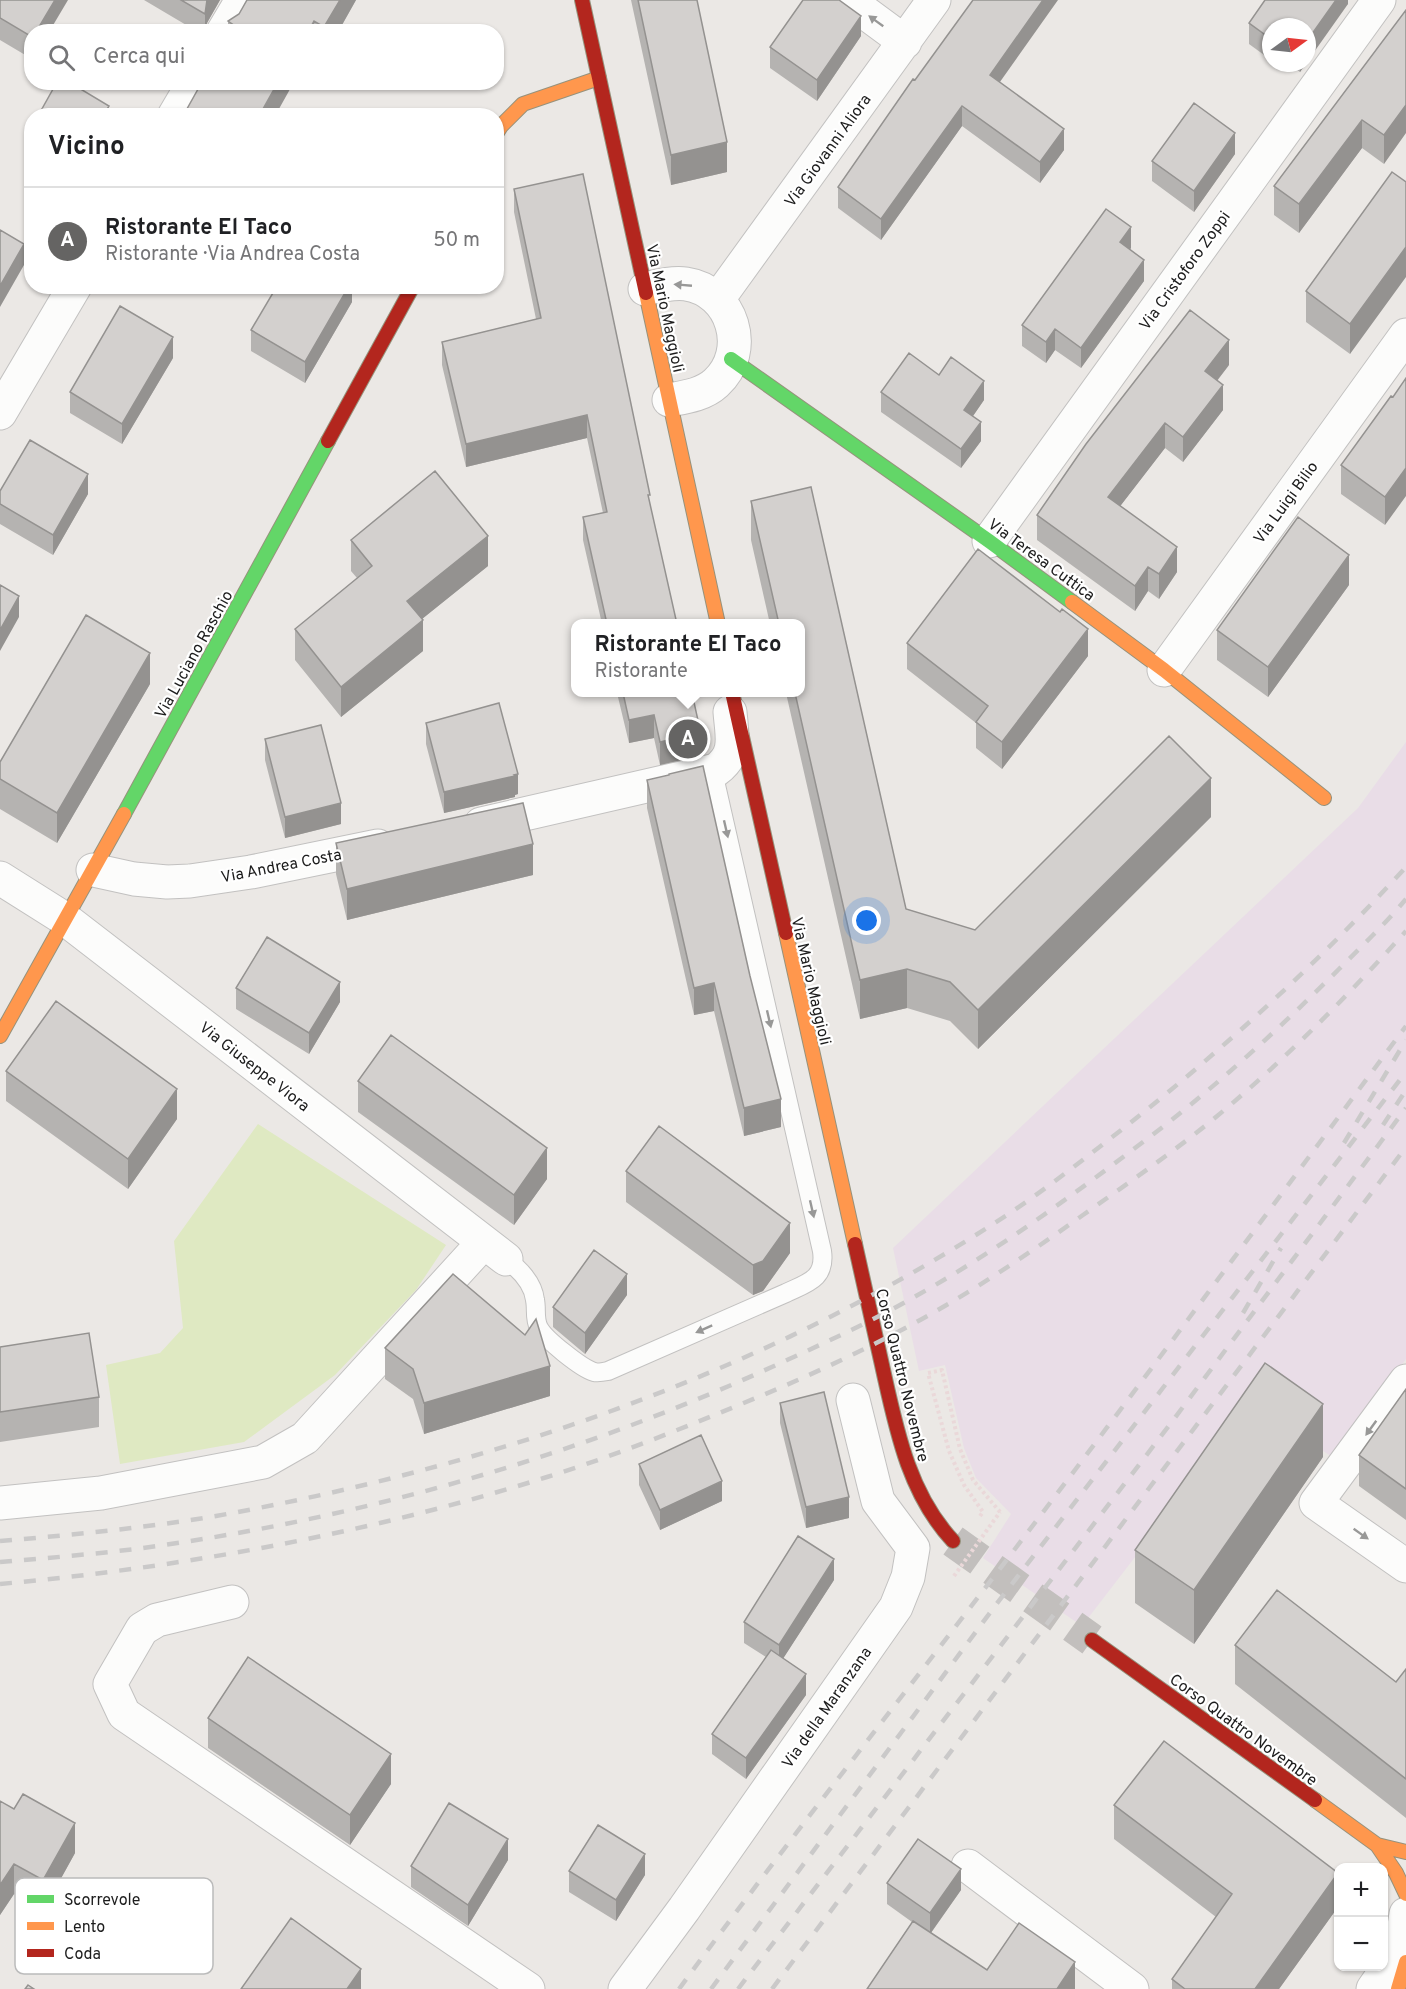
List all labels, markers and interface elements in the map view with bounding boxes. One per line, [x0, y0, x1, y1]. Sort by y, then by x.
one-way arrow [869, 15, 885, 27]
north arrow [1262, 18, 1316, 72]
search box [24, 24, 504, 90]
icon: search [45, 41, 78, 74]
text: Cerca qui [93, 44, 185, 71]
street label: Via Giovanni Aliora [781, 91, 876, 212]
text: Vicino [48, 131, 125, 164]
street label: Via Cristoforo Zoppi [1136, 208, 1236, 335]
text: Ristorante El Taco [105, 215, 292, 242]
text: A [60, 228, 75, 254]
text: 50 m [433, 228, 480, 254]
text: Ristorante · Via Andrea Costa [105, 242, 360, 268]
street label: Via Mario Maggioli [641, 242, 687, 374]
one-way arrow [673, 280, 692, 290]
street label: Via Luigi Bilio [1250, 458, 1323, 548]
street label: Via Teresa Cuttica [983, 515, 1098, 606]
street label: Via Luciano Raschio [151, 587, 238, 723]
popup [571, 619, 805, 697]
text: Ristorante El Taco [594, 632, 782, 659]
text: Ristorante [594, 659, 688, 685]
pin: A [668, 716, 708, 762]
one-way arrow [721, 819, 731, 838]
street label: Via Andrea Costa [219, 845, 343, 888]
your location [852, 906, 881, 935]
street label: Via Mario Maggioli [786, 915, 835, 1047]
one-way arrow [765, 1010, 774, 1029]
street label: Via Giuseppe Viora [195, 1018, 313, 1117]
one-way arrow [808, 1200, 818, 1218]
street label: Corso Quattro Novembre [870, 1287, 932, 1464]
one-way arrow [694, 1324, 712, 1334]
one-way arrow [1365, 1419, 1377, 1435]
one-way arrow [1353, 1528, 1369, 1539]
street label: Via della Maranzana [778, 1644, 877, 1773]
street label: Corso Quattro Novembre [1165, 1670, 1321, 1791]
map controls [1334, 1863, 1388, 1971]
button: + [1334, 1863, 1388, 1917]
legend [15, 1878, 213, 1974]
text: Scorrevole [64, 1891, 140, 1911]
button: − [1334, 1917, 1388, 1971]
text: Lento [64, 1918, 105, 1938]
text: Coda [64, 1945, 101, 1965]

